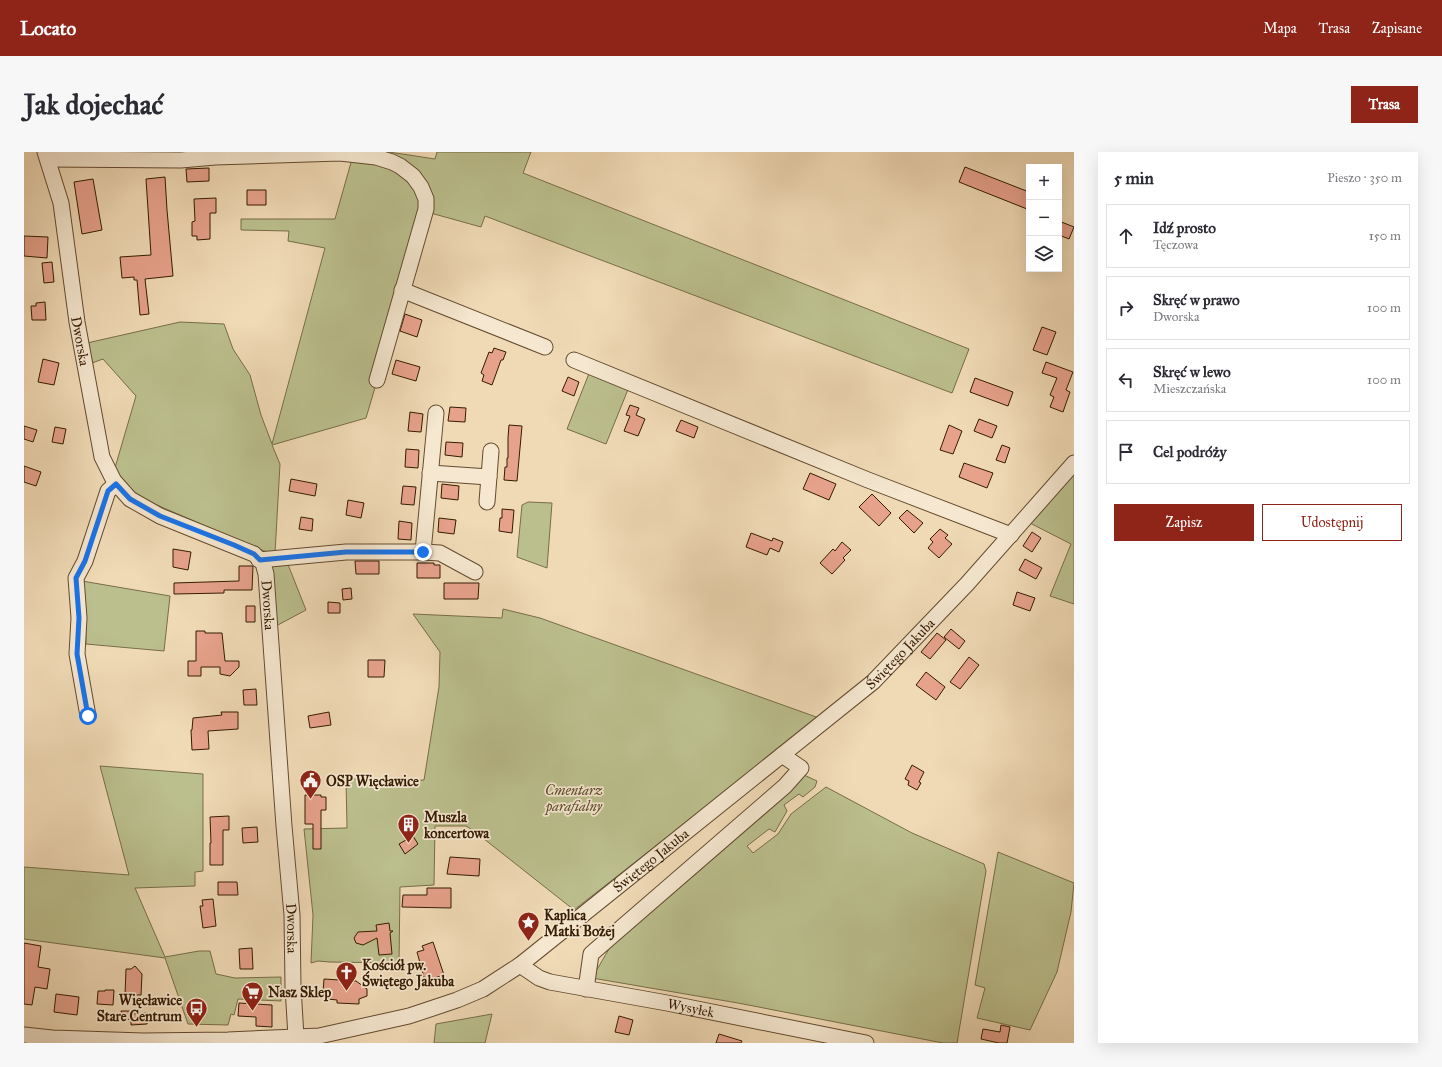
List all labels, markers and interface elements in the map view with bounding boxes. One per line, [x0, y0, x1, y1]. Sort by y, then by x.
text: Locato [20, 17, 76, 40]
text: Mapa [1263, 20, 1297, 37]
text: Trasa [1319, 20, 1350, 37]
text: Zapisane [1372, 20, 1422, 37]
button: Trasa [1351, 86, 1418, 123]
text: Jak dojechać [24, 87, 163, 122]
map controls [1026, 164, 1062, 272]
button: + [1026, 164, 1062, 200]
text: 5 min [1114, 168, 1154, 189]
text: Pieszo · 350 m [1327, 170, 1402, 186]
button: − [1026, 200, 1062, 236]
text: Idź prosto [1153, 219, 1216, 237]
icon: ahead [1115, 225, 1137, 247]
text: 150 m [1369, 228, 1401, 244]
button: layers [1026, 236, 1062, 272]
text: Tęczowa [1153, 237, 1198, 253]
text: Skręć w prawo [1153, 291, 1240, 309]
icon: right [1115, 297, 1137, 319]
text: 100 m [1367, 300, 1401, 316]
text: Dworska [1153, 309, 1199, 325]
street label: Dworska [67, 315, 93, 367]
text: Skręć w lewo [1153, 363, 1231, 381]
icon: left [1115, 369, 1137, 391]
text: 100 m [1367, 372, 1401, 388]
text: Mieszczańska [1153, 381, 1226, 397]
icon: arrive [1115, 441, 1137, 463]
text: Cel podróży [1153, 443, 1227, 461]
button: Zapisz [1114, 504, 1254, 541]
button: Udostępnij [1262, 504, 1402, 541]
route end [414, 543, 432, 561]
street label: Dworska [257, 580, 278, 631]
street label: Świętego Jakuba [861, 615, 939, 693]
route start [79, 707, 97, 725]
public building icon: OSP Więcławice [298, 768, 324, 801]
place label: OSP Więcławice [326, 773, 419, 790]
park label: Cmentarz parafialny [544, 782, 603, 816]
place label: Muszla koncertowa [424, 809, 490, 842]
building icon: Muszla koncertowa [395, 812, 421, 845]
street label: Świętego Jakuba [608, 825, 692, 896]
street label: Dworska [282, 903, 301, 953]
place label: Kaplica Matki Bożej [544, 907, 615, 941]
place icon: Kaplica Matki Bożej [516, 910, 542, 943]
place label: Kościół pw. Świętego Jakuba [362, 957, 455, 991]
church icon: Kościół pw. Świętego Jakuba [333, 960, 359, 993]
supermarket icon: Nasz Sklep [239, 979, 265, 1012]
place label: Nasz Sklep [268, 984, 331, 1002]
place label: Więcławice Stare Centrum [97, 992, 182, 1025]
bus stop icon: Więcławice Stare Centrum [184, 995, 210, 1028]
street label: Wysyłek [666, 995, 716, 1021]

